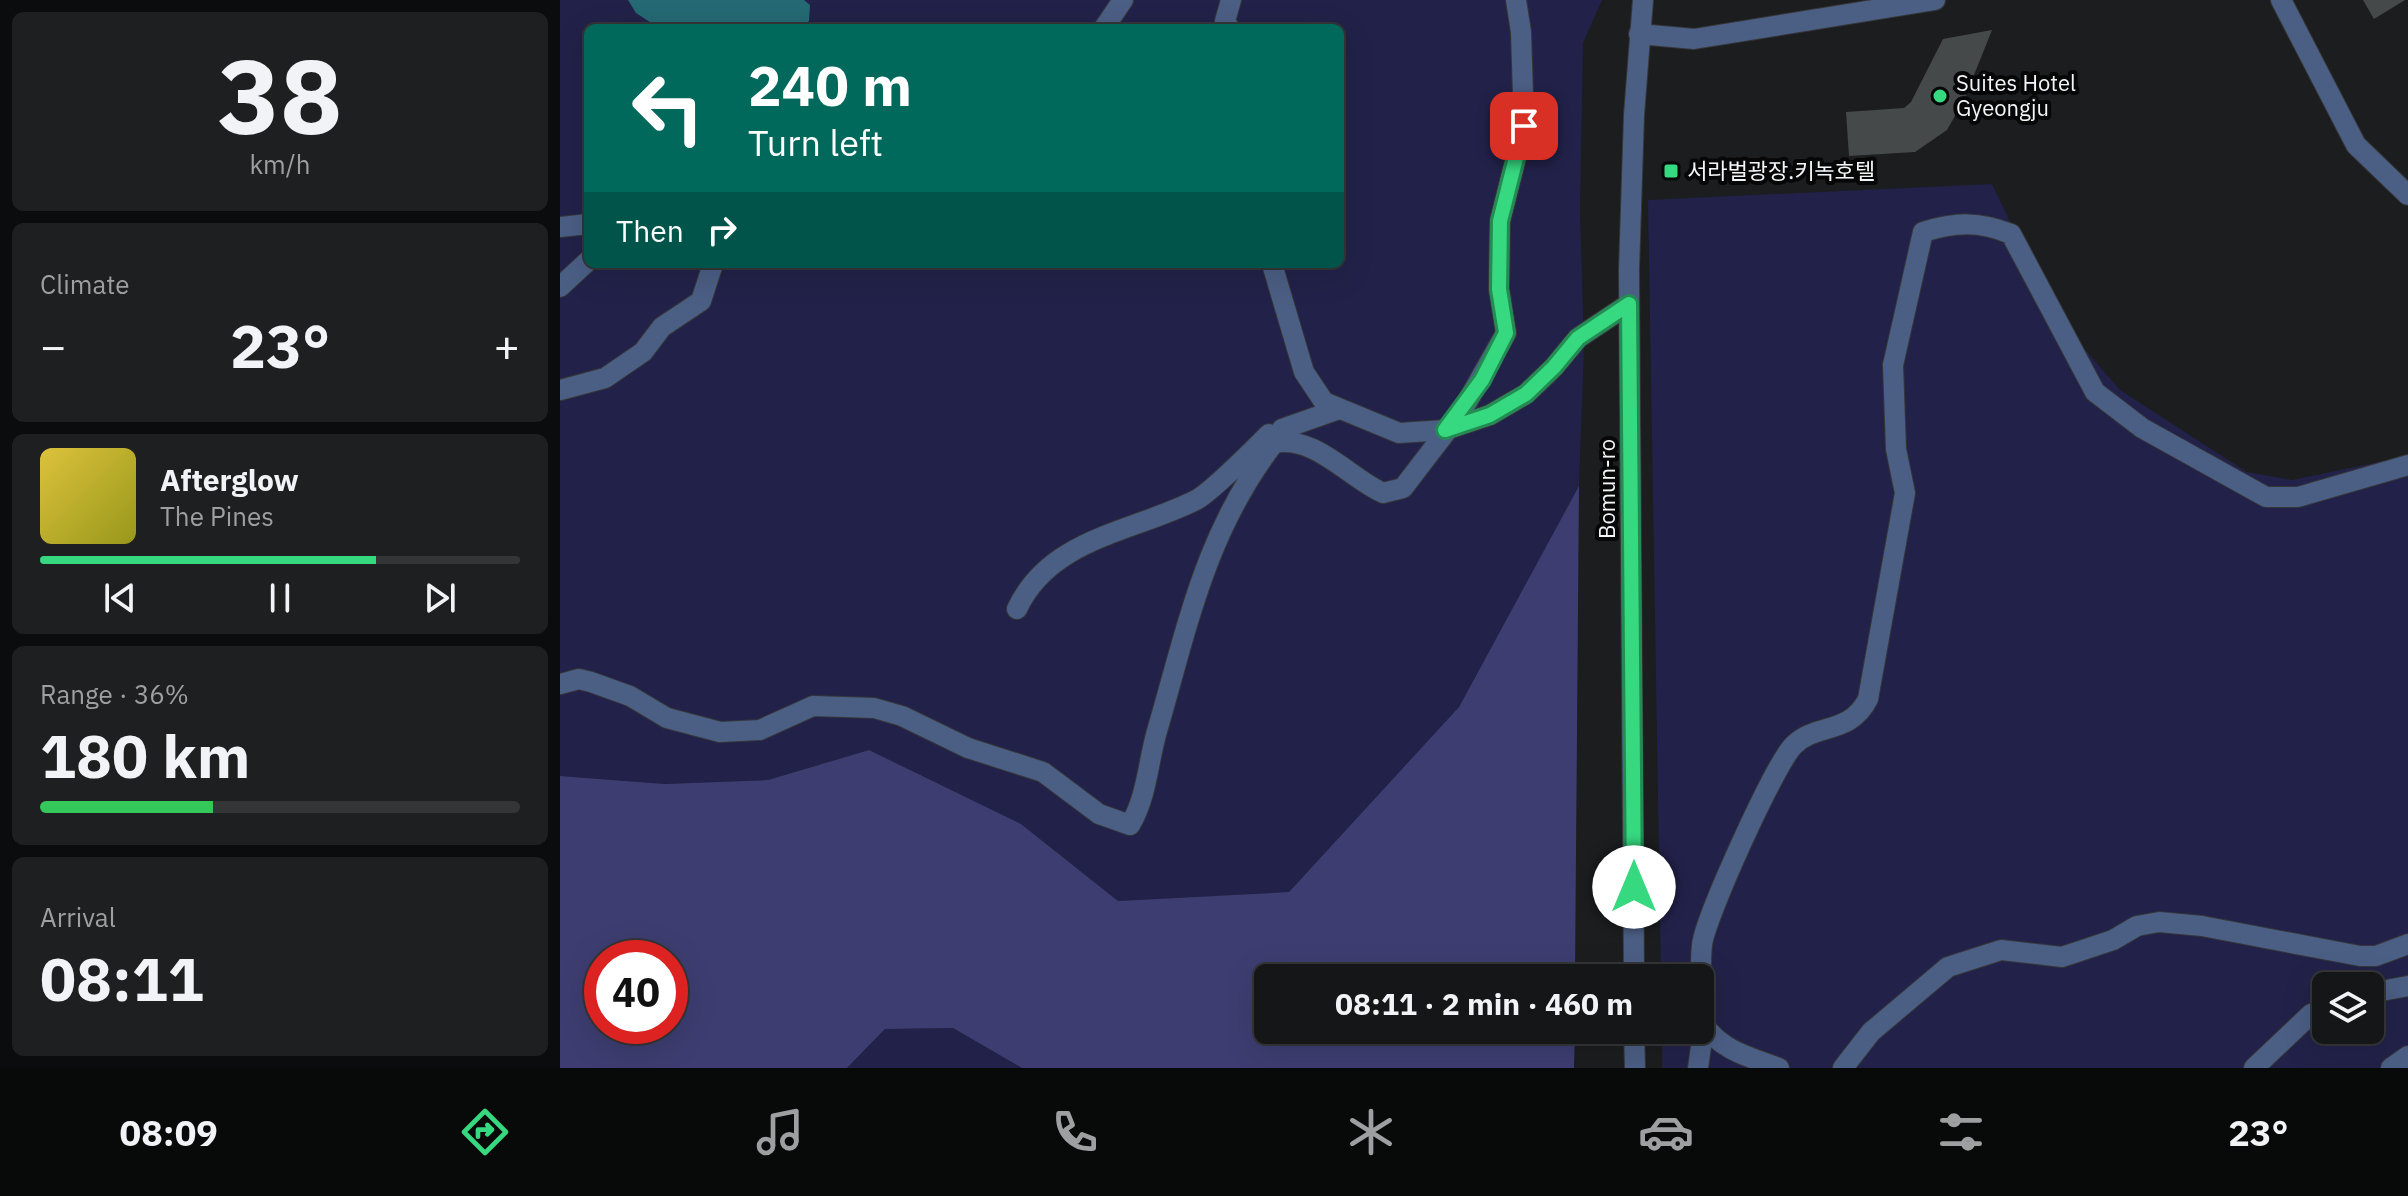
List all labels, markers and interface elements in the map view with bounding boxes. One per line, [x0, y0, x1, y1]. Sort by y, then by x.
text: 38 [218, 27, 342, 163]
text: 240 m [748, 49, 912, 121]
icon: left [616, 56, 720, 160]
place label: Suites Hotel Gyeongju [1956, 68, 2076, 122]
marker: Suites Hotel Gyeongju [1931, 87, 1949, 105]
pin [1490, 92, 1558, 160]
icon: arrive [1502, 104, 1546, 148]
text: Turn left [748, 119, 883, 166]
text: km/h [249, 147, 311, 181]
place label: 서라벌광장.키녹호텔 [1687, 156, 1875, 185]
marker: 서라벌광장.키녹호텔 [1662, 162, 1680, 180]
icon: right [700, 208, 744, 252]
text: Then [616, 211, 684, 250]
text: Climate [40, 267, 130, 301]
text: 23° [230, 306, 330, 385]
text: − [40, 317, 66, 374]
text: + [494, 317, 520, 374]
street label: Bomun-ro [1592, 439, 1621, 539]
text: Afterglow [160, 460, 299, 499]
text: The Pines [160, 499, 274, 533]
icon: previous [98, 576, 142, 620]
icon: pause [258, 576, 302, 620]
icon: next [418, 576, 462, 620]
text: Range · 36% [40, 677, 189, 711]
text: 180 km [40, 716, 250, 795]
position arrow [1592, 845, 1676, 929]
text: Arrival [40, 900, 116, 934]
text: 08:11 [40, 939, 204, 1018]
speed limit sign: 40 [584, 940, 688, 1044]
map controls [2312, 972, 2384, 1044]
button: layers [2312, 972, 2384, 1044]
text: 08:11 · 2 min · 460 m [1335, 984, 1633, 1023]
icon: directions [457, 1104, 513, 1160]
icon: music [752, 1104, 808, 1160]
icon: phone [1047, 1104, 1103, 1160]
icon: climate [1343, 1104, 1399, 1160]
icon: car [1638, 1104, 1694, 1160]
icon: filters [1933, 1104, 1989, 1160]
text: 08:09 [120, 1109, 218, 1156]
text: 23° [2228, 1109, 2288, 1156]

